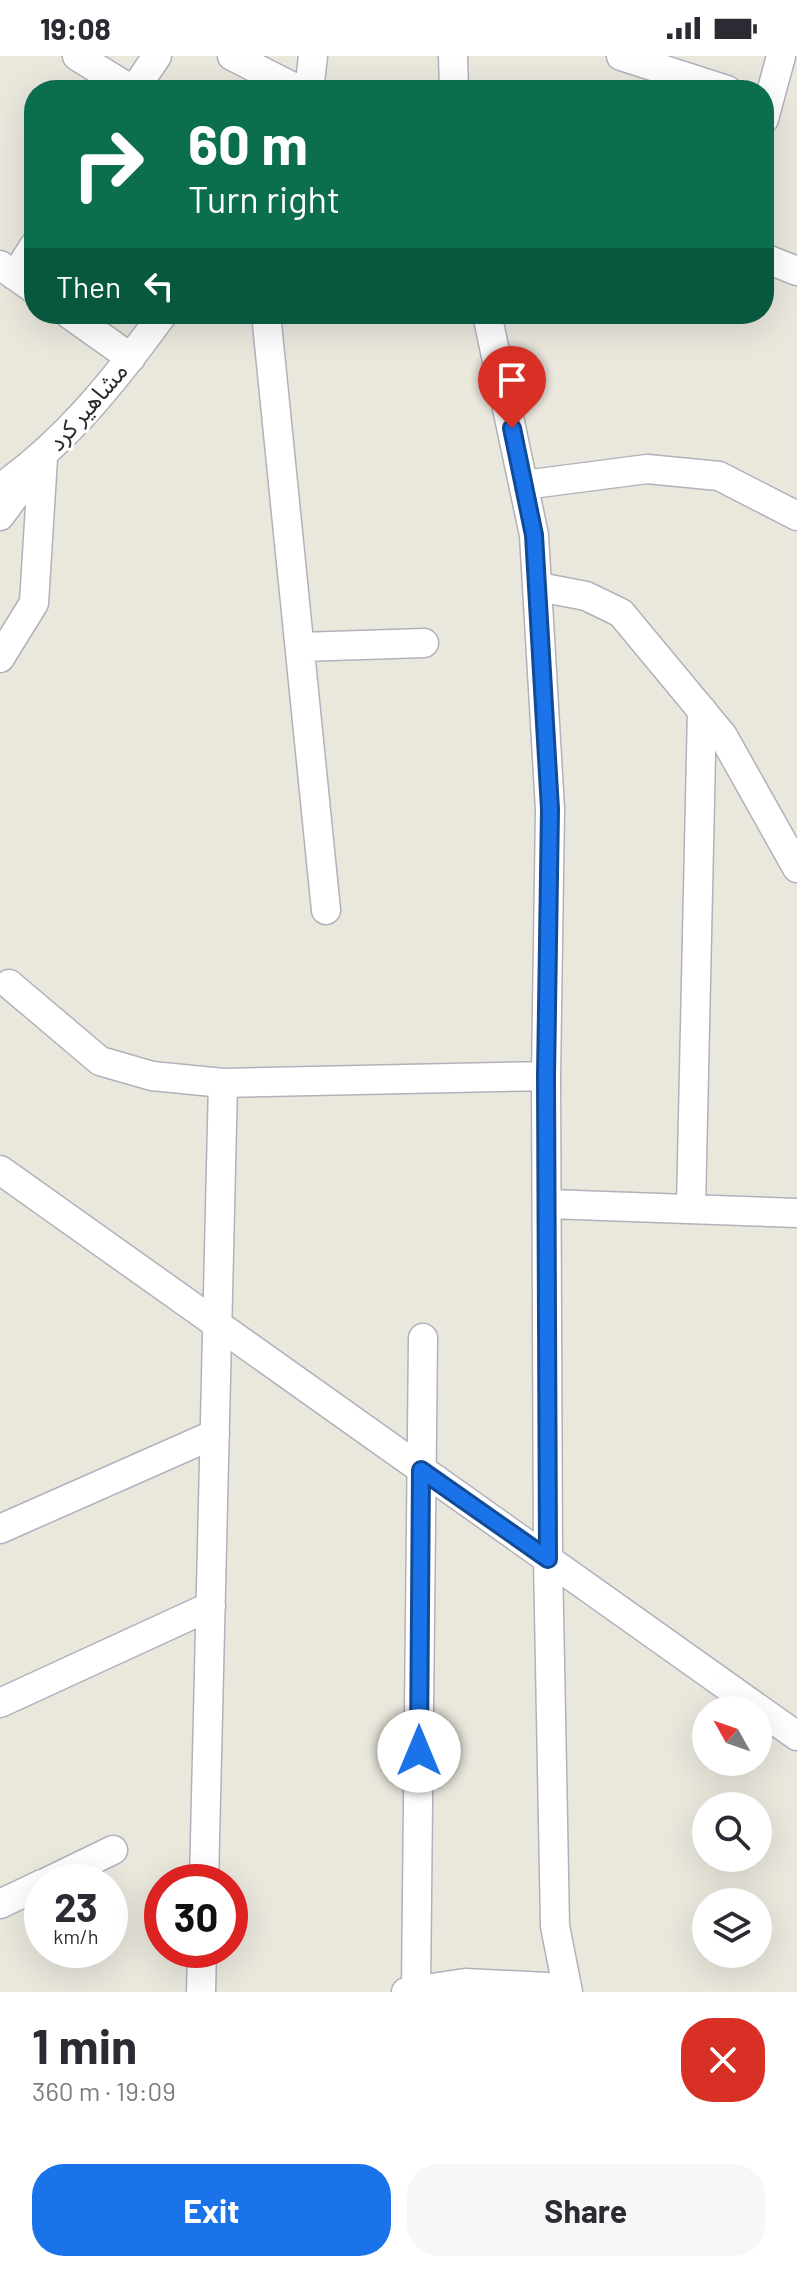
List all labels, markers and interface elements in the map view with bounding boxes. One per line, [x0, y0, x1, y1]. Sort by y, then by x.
text: 19:08 [40, 10, 111, 46]
text: 60 m [188, 109, 308, 176]
icon: right [56, 112, 160, 216]
text: Turn right [188, 177, 340, 220]
icon: left [137, 264, 181, 308]
text: Then [56, 268, 121, 304]
pin [478, 346, 546, 428]
street label: مشاهیر کرد [41, 356, 134, 457]
icon: arrive [490, 358, 534, 402]
north arrow [692, 1696, 772, 1776]
map controls [692, 1696, 772, 1968]
position arrow [377, 1709, 461, 1793]
button: search [692, 1792, 772, 1872]
speed limit sign: 30 [144, 1864, 248, 1968]
text: 23 [54, 1882, 98, 1930]
button: layers [692, 1888, 772, 1968]
text: km/h [53, 1924, 99, 1948]
text: 1 min [32, 2016, 137, 2074]
button: close [681, 2018, 765, 2102]
text: 360 m · 19:09 [32, 2075, 176, 2106]
button: Exit [32, 2164, 391, 2256]
button: Share [407, 2164, 765, 2256]

